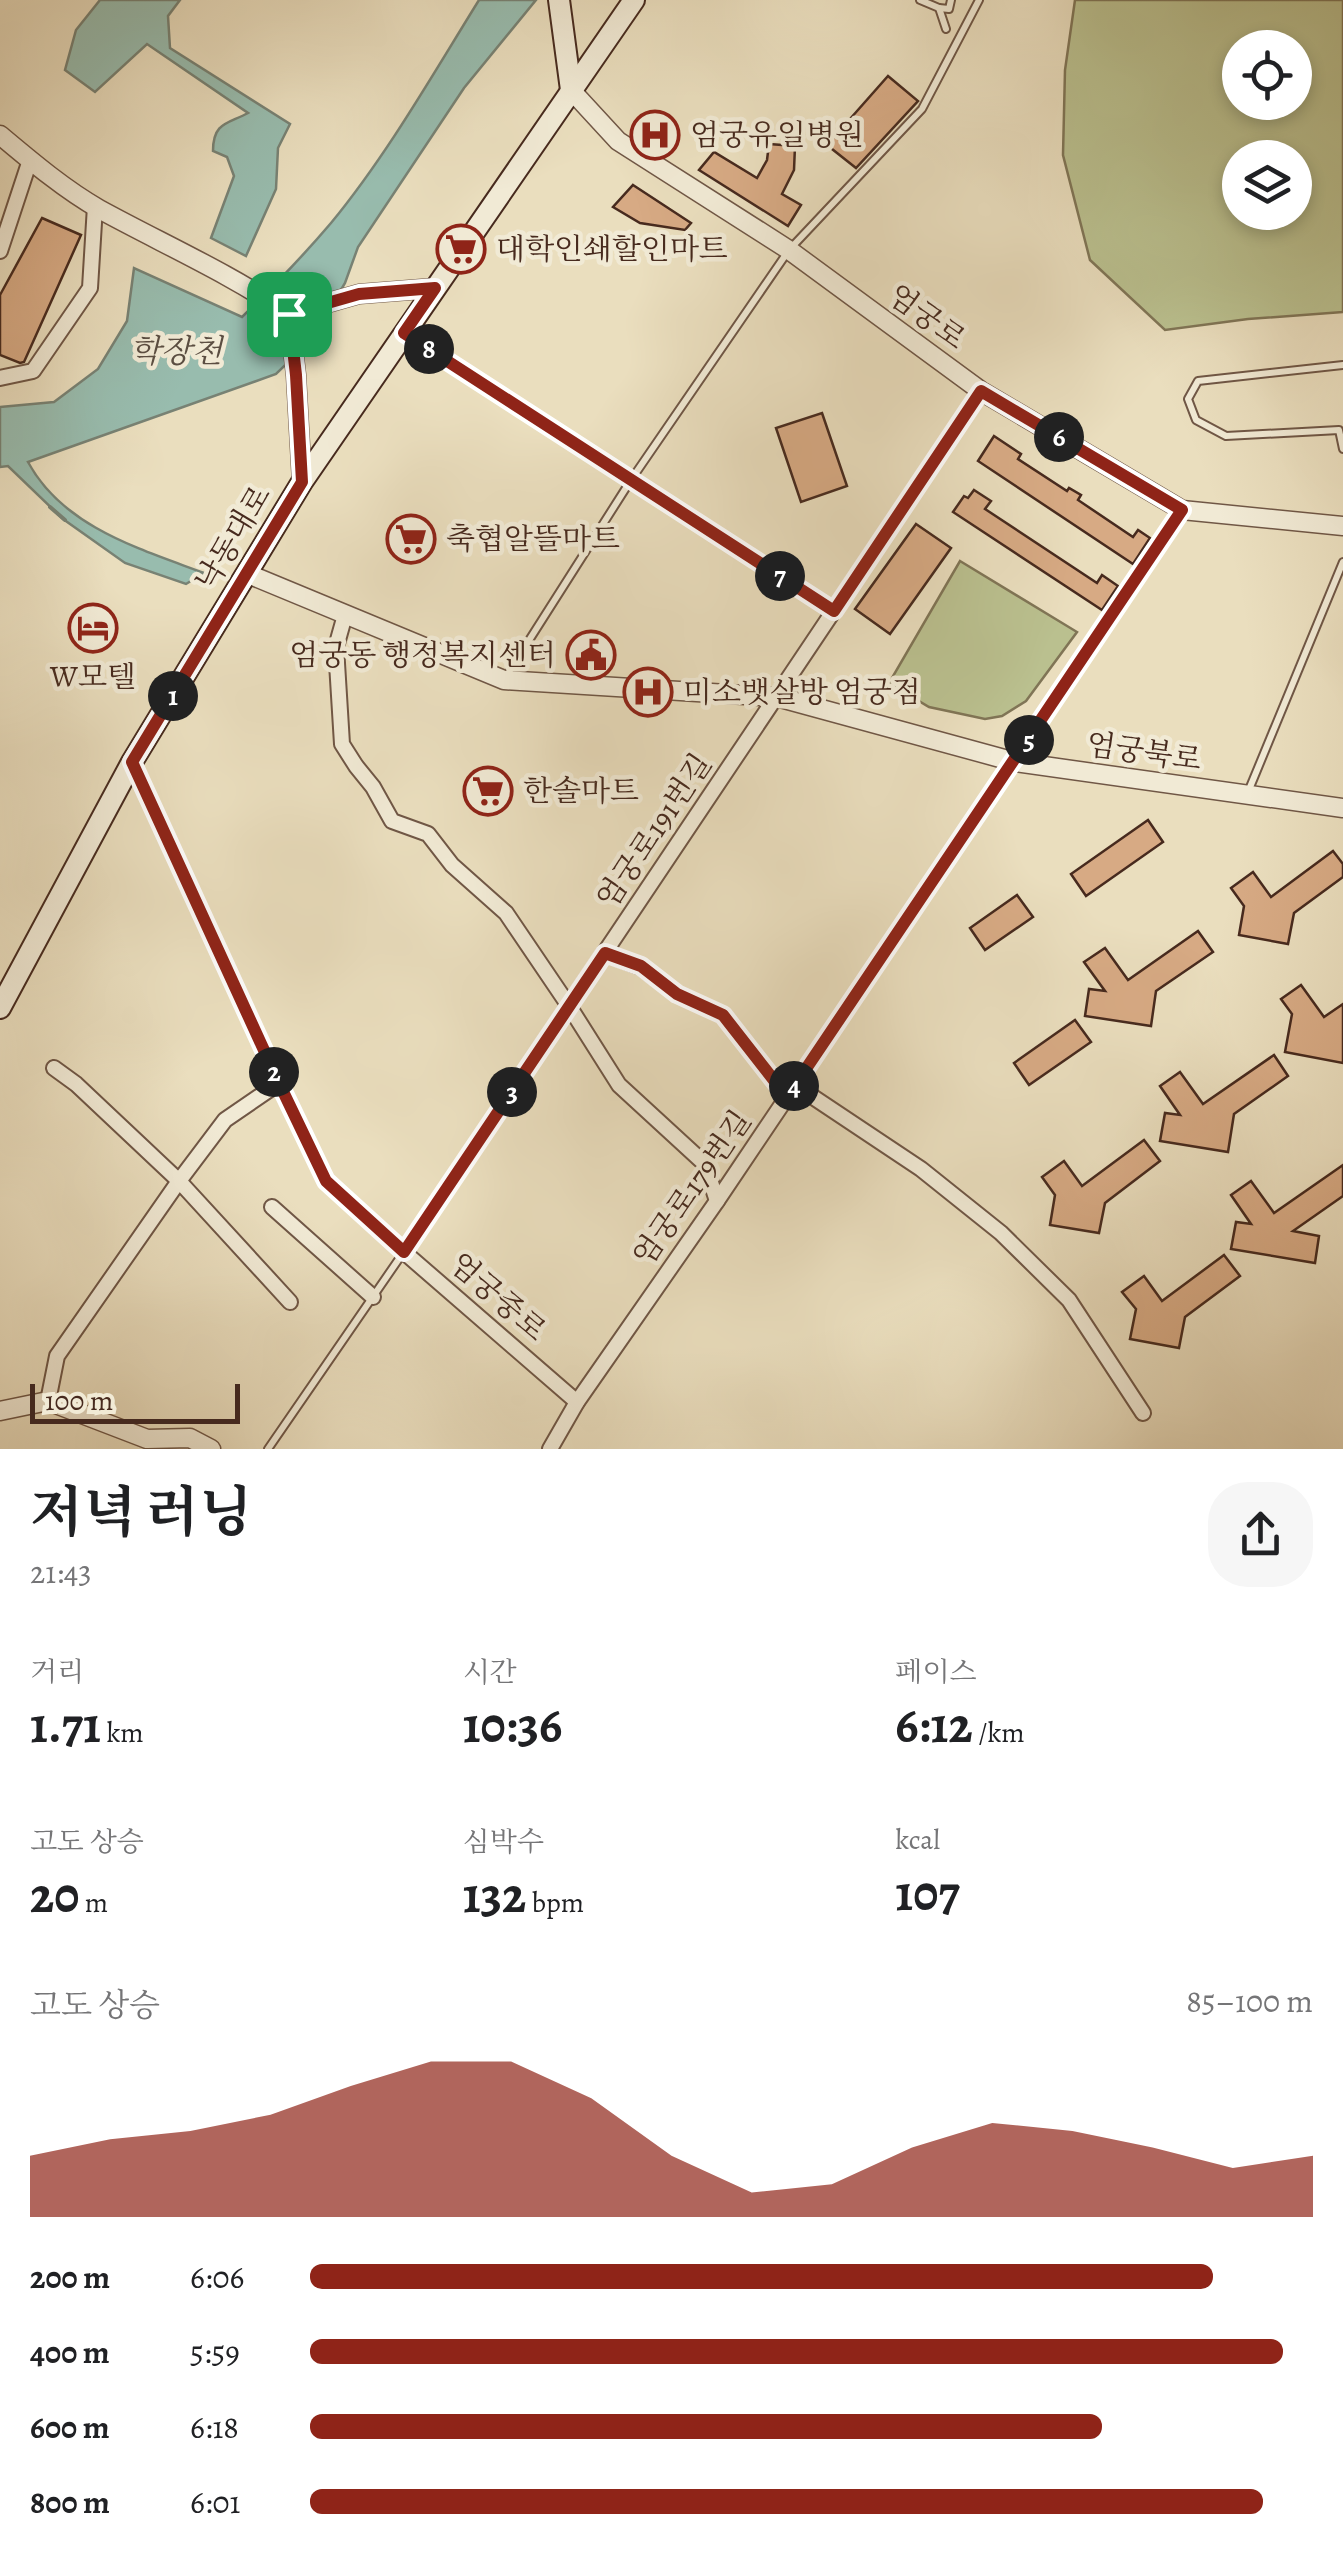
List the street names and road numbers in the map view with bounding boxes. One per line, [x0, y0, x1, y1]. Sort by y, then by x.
street label: 엄궁로 [880, 275, 974, 359]
street label: 낙동대로 [186, 478, 280, 598]
street label: 엄궁북로 [1084, 724, 1204, 780]
street label: 엄궁로191번길 [587, 746, 721, 916]
street label: 엄궁로179번길 [624, 1102, 760, 1274]
street label: 엄궁중로 [441, 1244, 555, 1350]

